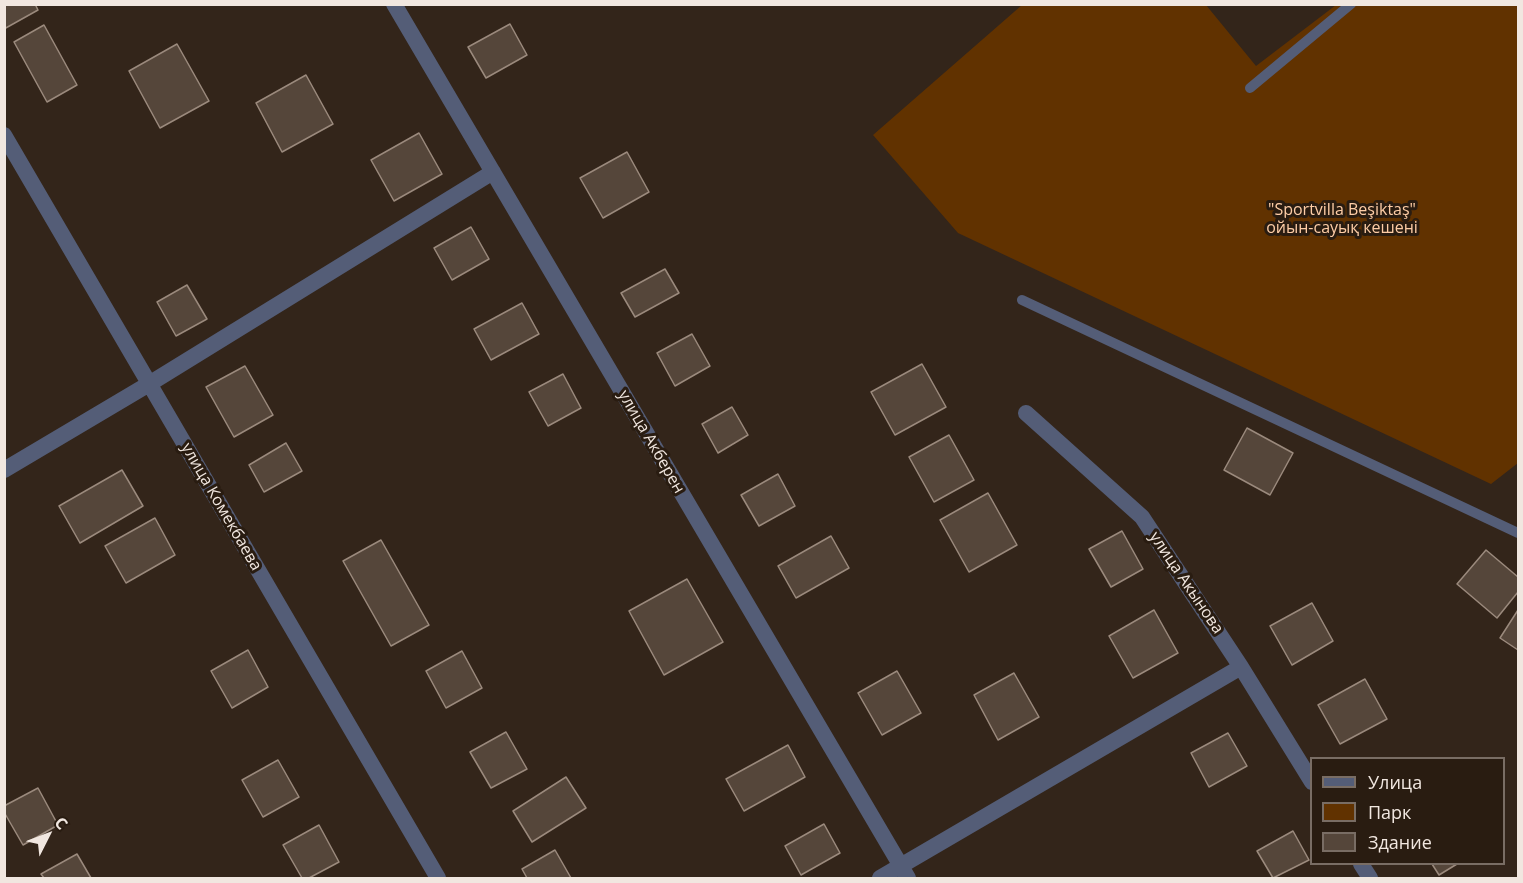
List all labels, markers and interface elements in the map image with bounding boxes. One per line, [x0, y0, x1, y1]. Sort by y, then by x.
park label: "Sportvilla Beşiktaş" ойын-сауық кешені [1266, 200, 1418, 238]
street label: улица Акберен [614, 387, 688, 497]
street label: улица Комекбаева [177, 440, 265, 574]
street label: улица Акынова [1145, 528, 1227, 638]
legend [1310, 757, 1505, 865]
text: Улица [1368, 770, 1422, 794]
text: Парк [1368, 800, 1411, 824]
north arrow [18, 805, 78, 865]
text: С [50, 812, 73, 834]
text: Здание [1368, 830, 1432, 854]

